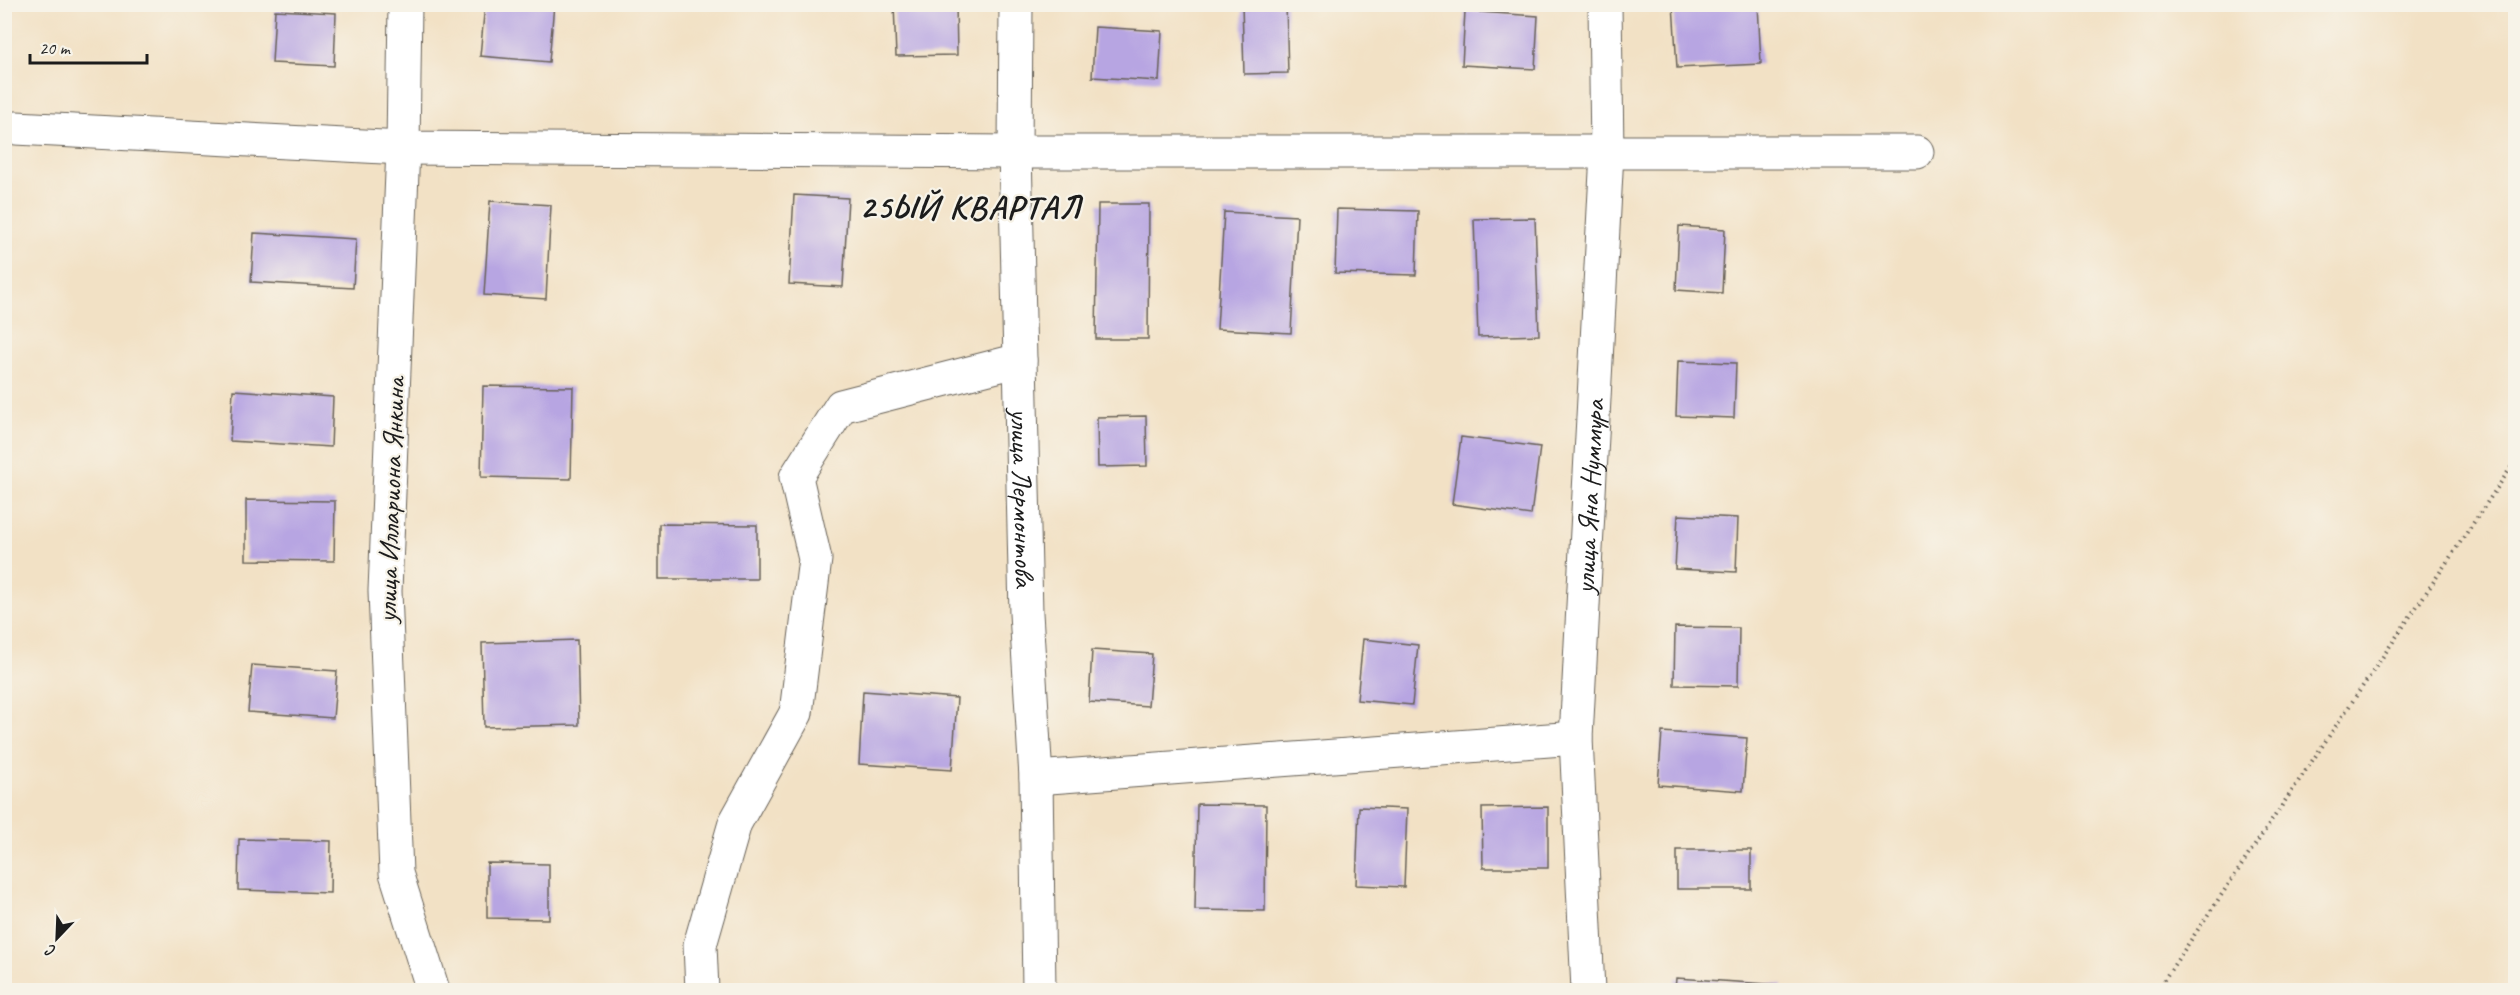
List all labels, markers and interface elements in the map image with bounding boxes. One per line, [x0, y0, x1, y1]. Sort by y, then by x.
scale bar [30, 27, 147, 65]
text: 20 m [39, 37, 72, 59]
district label: 25ЫЙ КВАРТАЛ [860, 185, 1084, 228]
street label: улица Иллариона Янкина [369, 374, 412, 625]
street label: улица Яна Нуммура [1567, 397, 1612, 597]
street label: улица Лермонтова [1003, 406, 1042, 589]
north arrow [27, 908, 87, 968]
text: С [42, 939, 59, 962]

